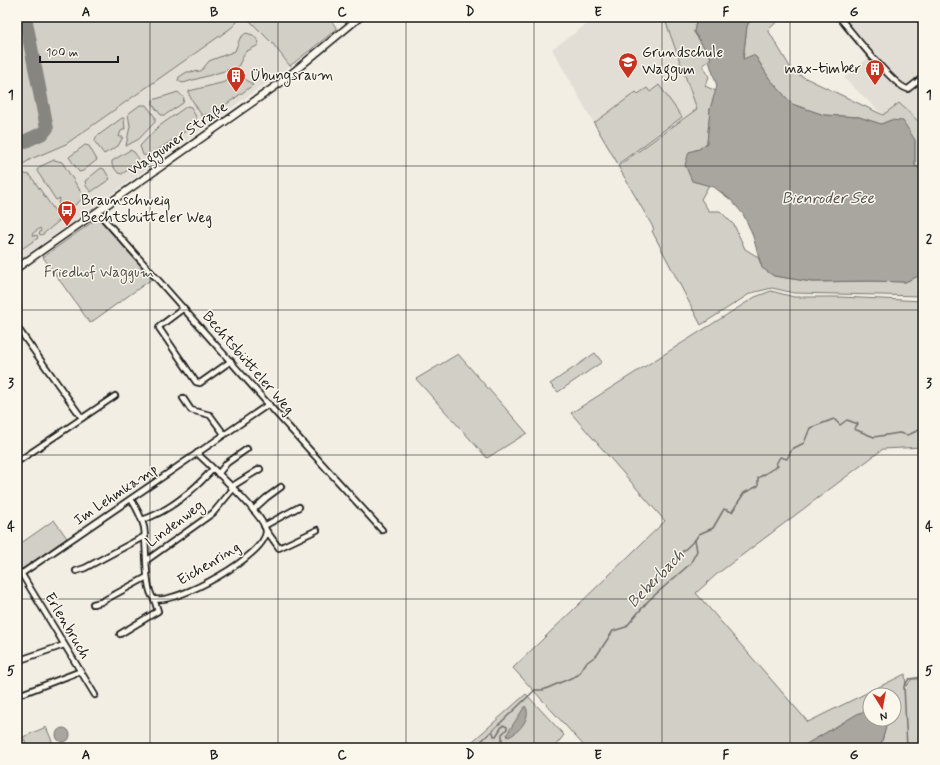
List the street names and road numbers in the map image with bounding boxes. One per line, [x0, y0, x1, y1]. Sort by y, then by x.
street label: Waggumer Straße [124, 97, 232, 182]
street label: Bechtsbütteler Weg [197, 307, 299, 419]
street label: Im Lehmkamp [70, 460, 162, 530]
street label: Lindenweg [142, 496, 209, 553]
street label: Eichenring [174, 537, 244, 591]
street label: Erlenbruch [39, 589, 95, 663]

